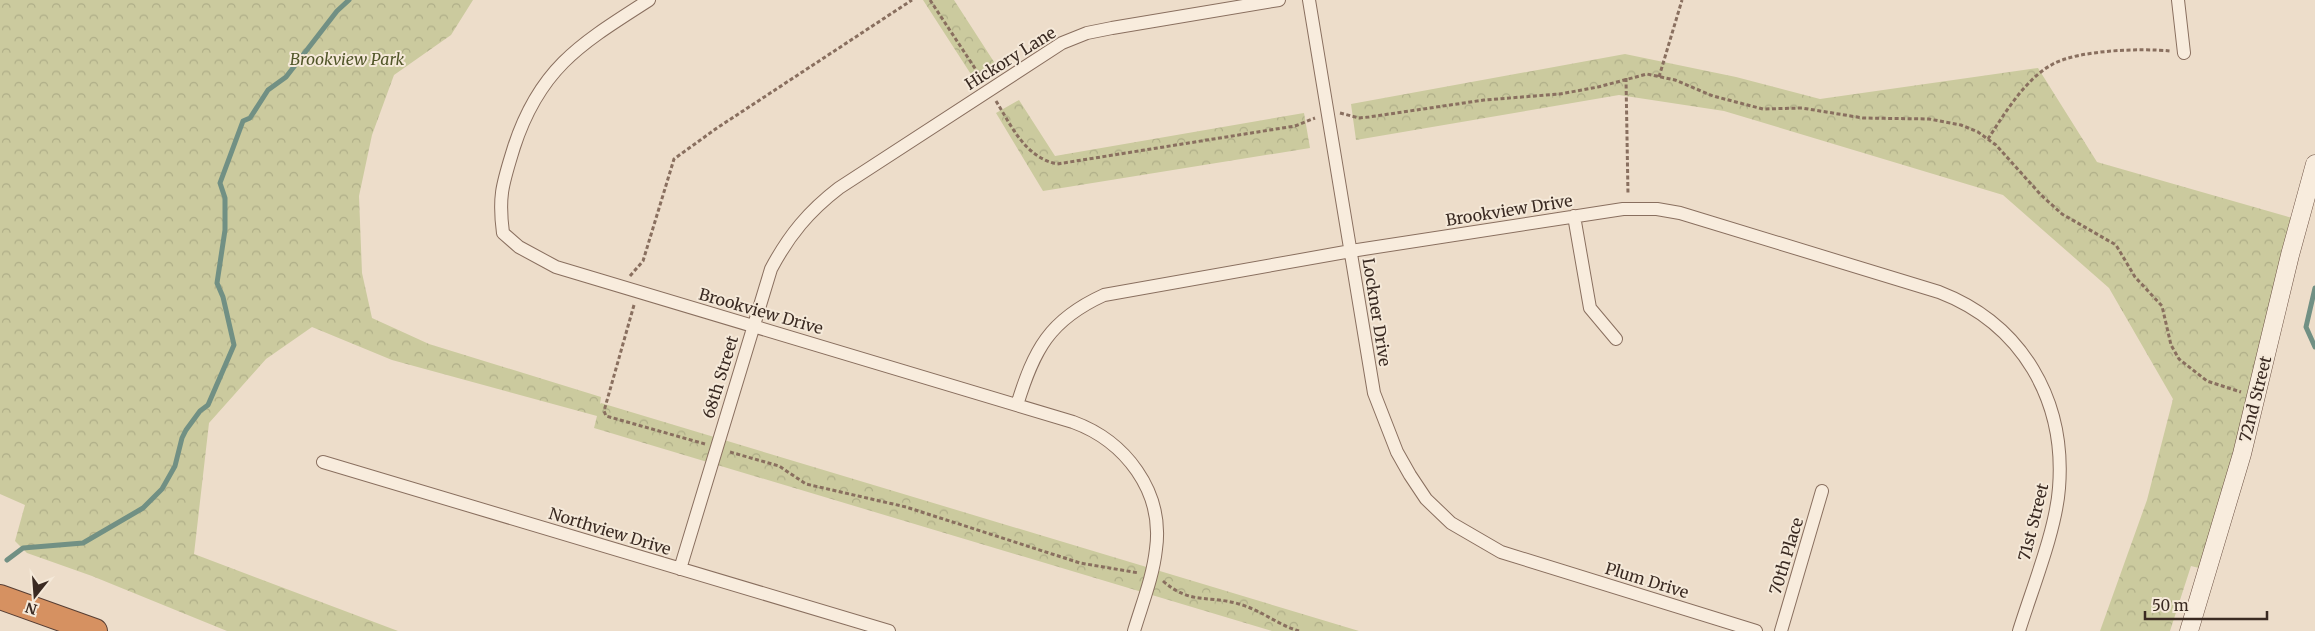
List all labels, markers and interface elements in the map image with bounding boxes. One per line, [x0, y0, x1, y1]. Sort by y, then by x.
street label: Hickory Lane [961, 22, 1059, 94]
park label: Brookview Park [290, 49, 405, 69]
street label: Brookview Drive [1444, 190, 1574, 230]
street label: Lockner Drive [1359, 256, 1395, 368]
street label: Brookview Drive [697, 284, 825, 338]
street label: 68th Street [698, 332, 742, 421]
street label: 72nd Street [2235, 353, 2276, 444]
street label: 71st Street [2014, 480, 2053, 563]
street label: Northview Drive [546, 503, 674, 559]
street label: 70th Place [1765, 515, 1807, 597]
street label: Plum Drive [1603, 558, 1691, 602]
north arrow [10, 571, 60, 621]
scale bar [2145, 588, 2268, 620]
text: 50 m [2152, 596, 2189, 615]
text: N [23, 598, 39, 619]

